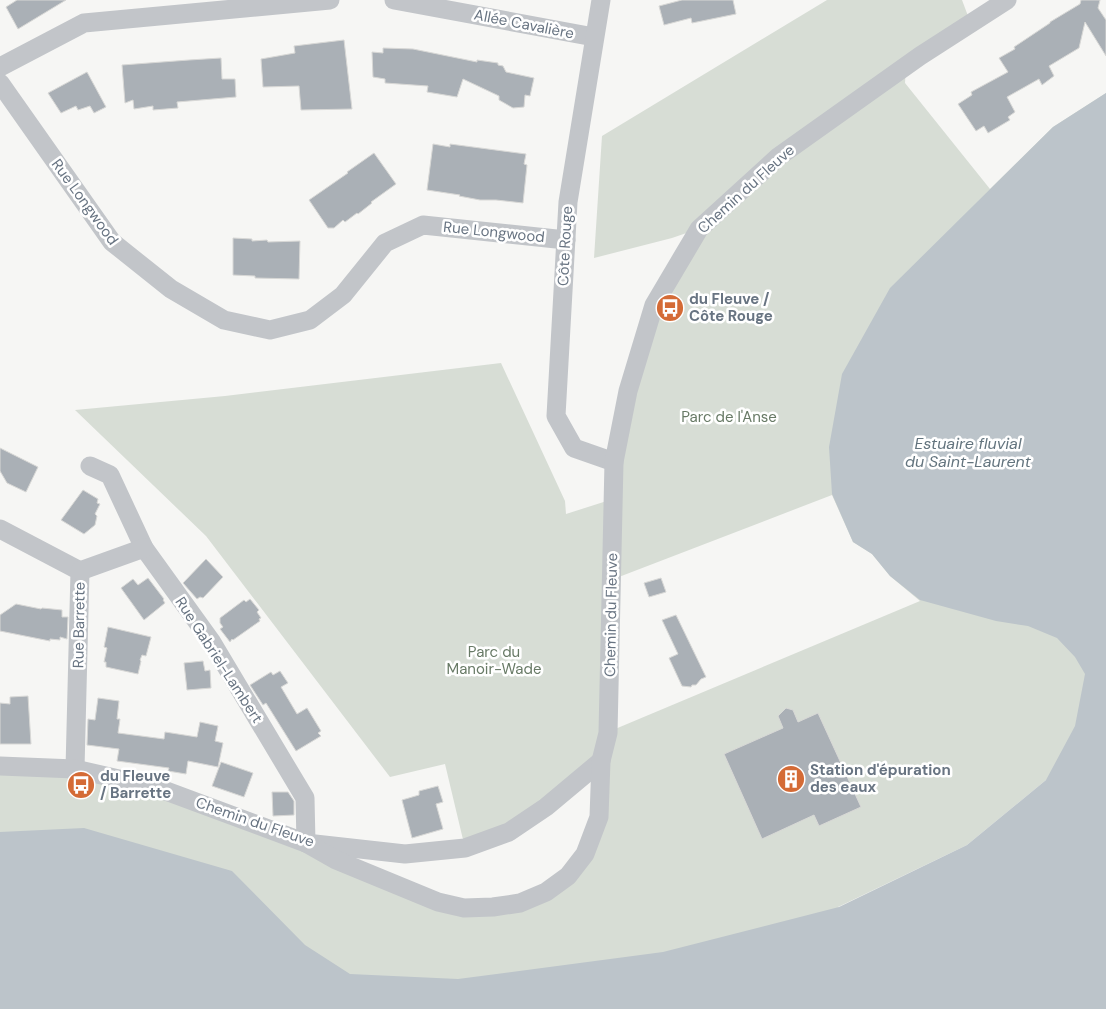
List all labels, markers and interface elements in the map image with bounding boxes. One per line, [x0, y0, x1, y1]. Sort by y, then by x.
street label: Allée Cavalière [472, 5, 576, 43]
street label: Chemin du Fleuve [693, 140, 799, 238]
street label: Rue Longwood [47, 155, 123, 249]
street label: Côte Rouge [553, 205, 577, 287]
street label: Rue Longwood [442, 217, 546, 247]
place label: du Fleuve / Côte Rouge [689, 289, 773, 326]
bus stop icon: du Fleuve / Côte Rouge [655, 293, 685, 323]
park label: Parc de l'Anse [681, 407, 777, 427]
water label: Estuaire fluvial du Saint-Laurent [905, 433, 1032, 472]
street label: Chemin du Fleuve [600, 553, 622, 677]
street label: Rue Barrette [68, 582, 90, 668]
street label: Rue Gabriel-Lambert [171, 593, 267, 727]
park label: Parc du Manoir-Wade [447, 642, 541, 679]
place label: Station d'épuration des eaux [810, 760, 951, 797]
building icon: Station d'épuration des eaux [776, 764, 806, 794]
place label: du Fleuve / Barrette [100, 766, 171, 803]
bus stop icon: du Fleuve / Barrette [66, 770, 96, 800]
street label: Chemin du Fleuve [193, 792, 317, 852]

